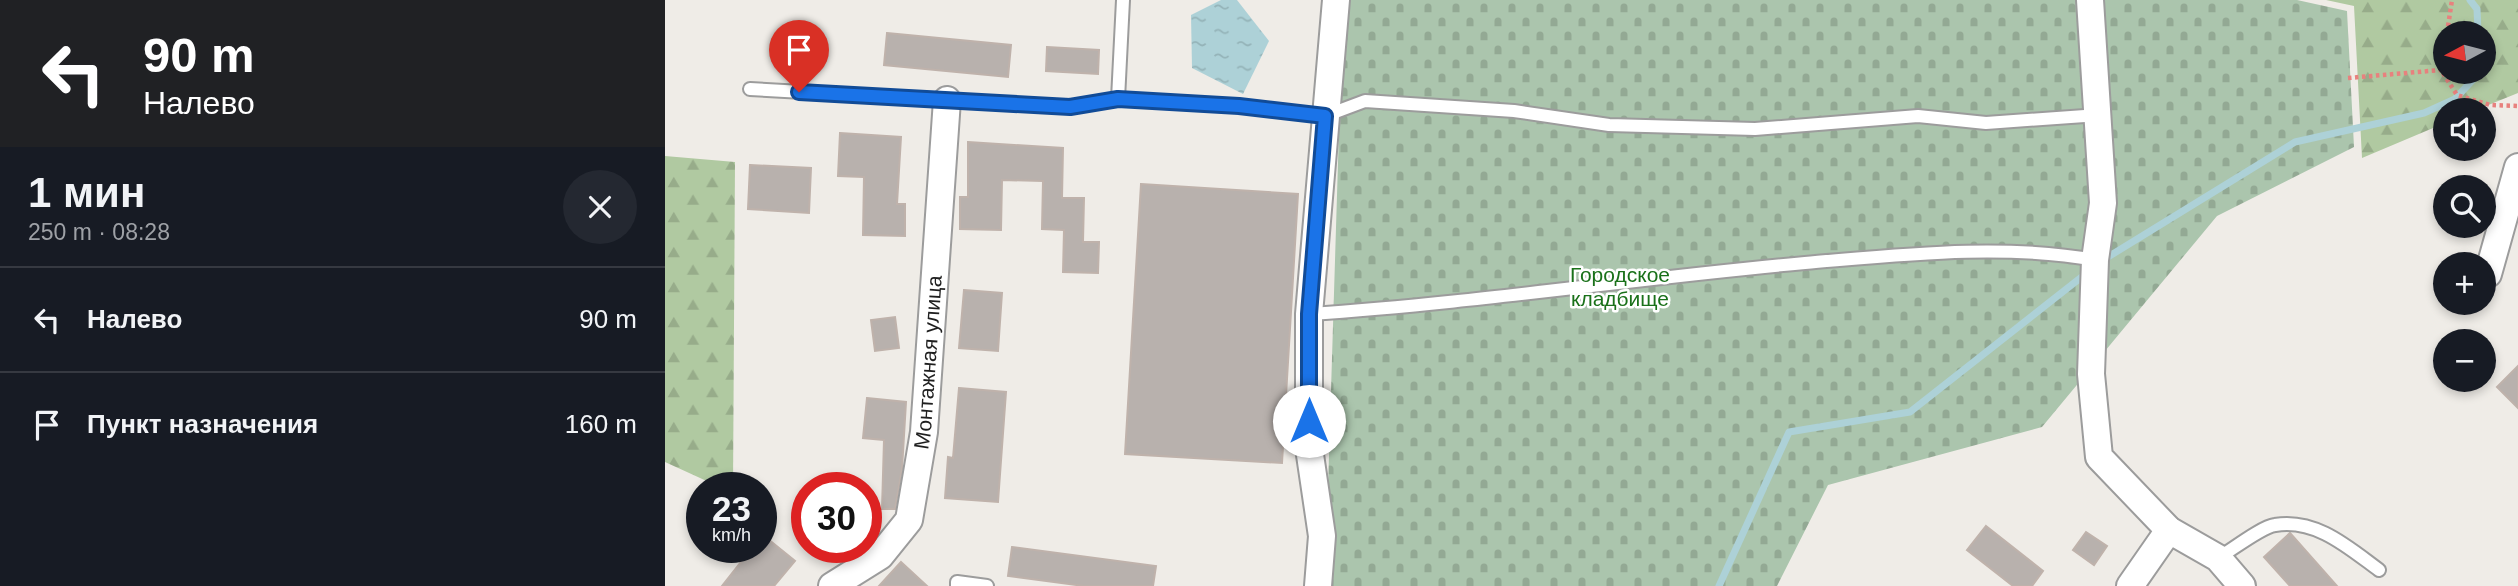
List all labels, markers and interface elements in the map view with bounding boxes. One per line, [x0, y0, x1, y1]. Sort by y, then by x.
pin [769, 20, 829, 92]
north arrow [2433, 21, 2495, 84]
map controls [2433, 21, 2496, 392]
icon: left [28, 28, 119, 119]
text: 90 m [143, 28, 255, 82]
icon: arrive [780, 31, 818, 69]
text: Налево [143, 85, 255, 121]
button: sound [2433, 98, 2496, 161]
text: 1 мин [28, 169, 145, 216]
button: close [563, 170, 637, 244]
button: search [2433, 175, 2496, 238]
text: 250 m · 08:28 [28, 219, 170, 245]
button: + [2433, 252, 2496, 315]
park label: Городское кладбище [1570, 263, 1670, 310]
street label: Монтажная улица [909, 274, 946, 451]
icon: left [28, 301, 66, 339]
text: Налево [87, 304, 182, 334]
text: 90 m [579, 304, 637, 334]
button: − [2433, 329, 2496, 392]
position arrow [1272, 384, 1346, 458]
icon: arrive [28, 406, 66, 444]
text: Пункт назначения [87, 409, 318, 439]
text: 160 m [565, 409, 637, 439]
speed limit sign: 30 [791, 472, 882, 563]
text: 23 [712, 489, 751, 528]
text: km/h [712, 525, 751, 545]

